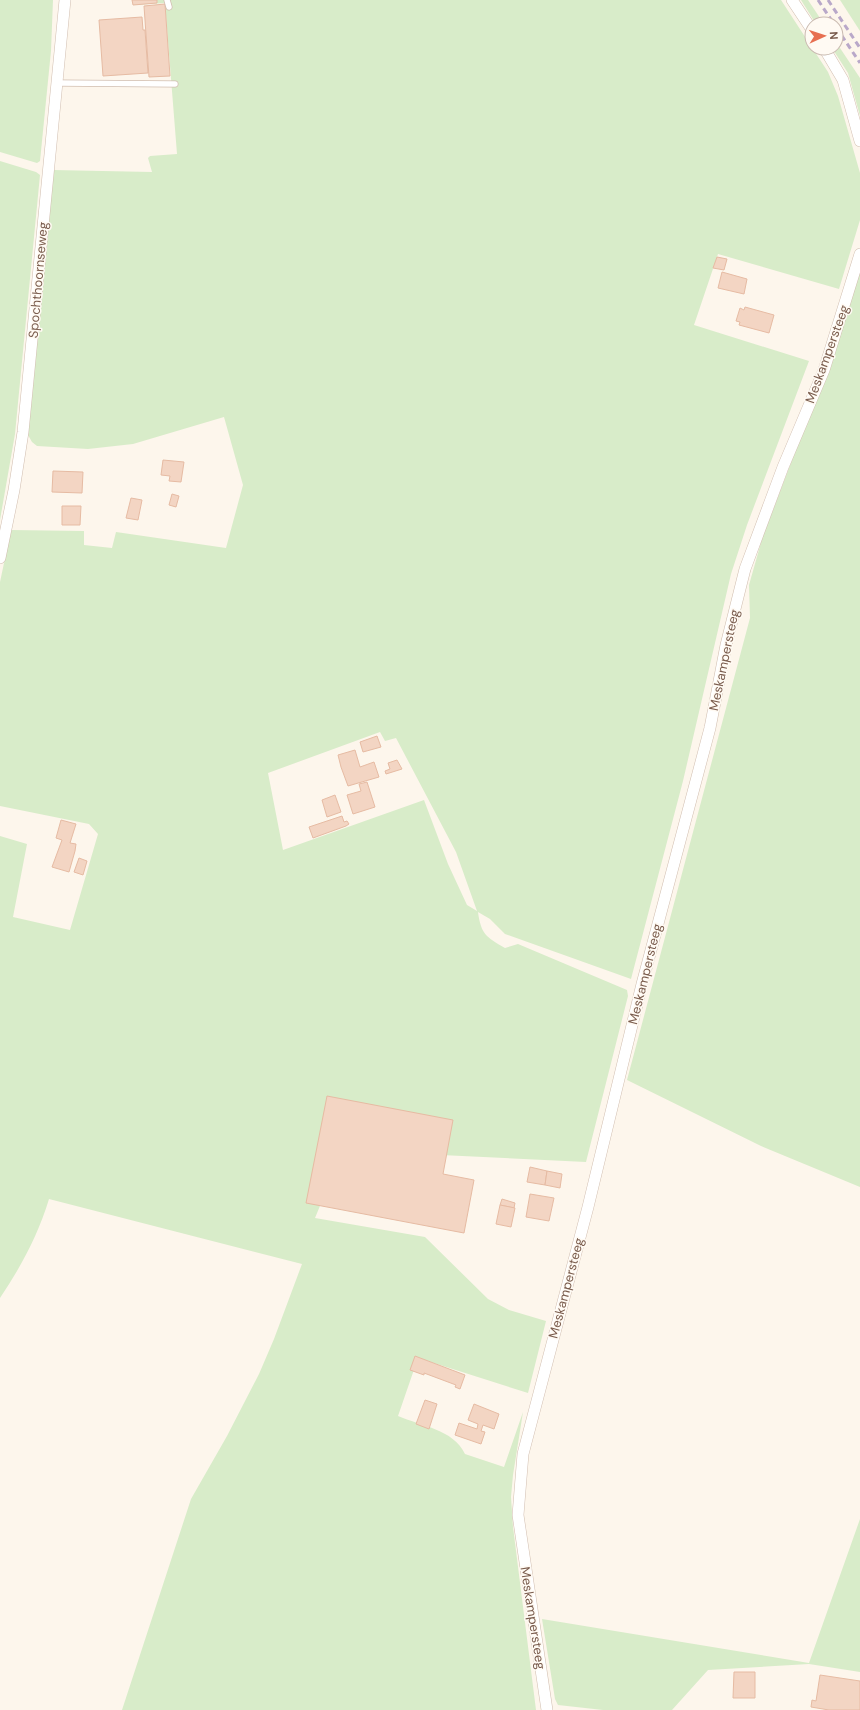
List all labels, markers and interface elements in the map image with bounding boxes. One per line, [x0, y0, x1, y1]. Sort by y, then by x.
north arrow [804, 16, 844, 56]
text: N [827, 31, 841, 40]
street label: Spochthoornseweg [24, 221, 52, 339]
street label: Meskampersteeg [801, 302, 853, 406]
street label: Meskampersteeg [705, 608, 743, 712]
street label: Meskampersteeg [624, 922, 666, 1026]
street label: Meskampersteeg [544, 1236, 588, 1340]
street label: Meskampersteeg [517, 1566, 549, 1670]

